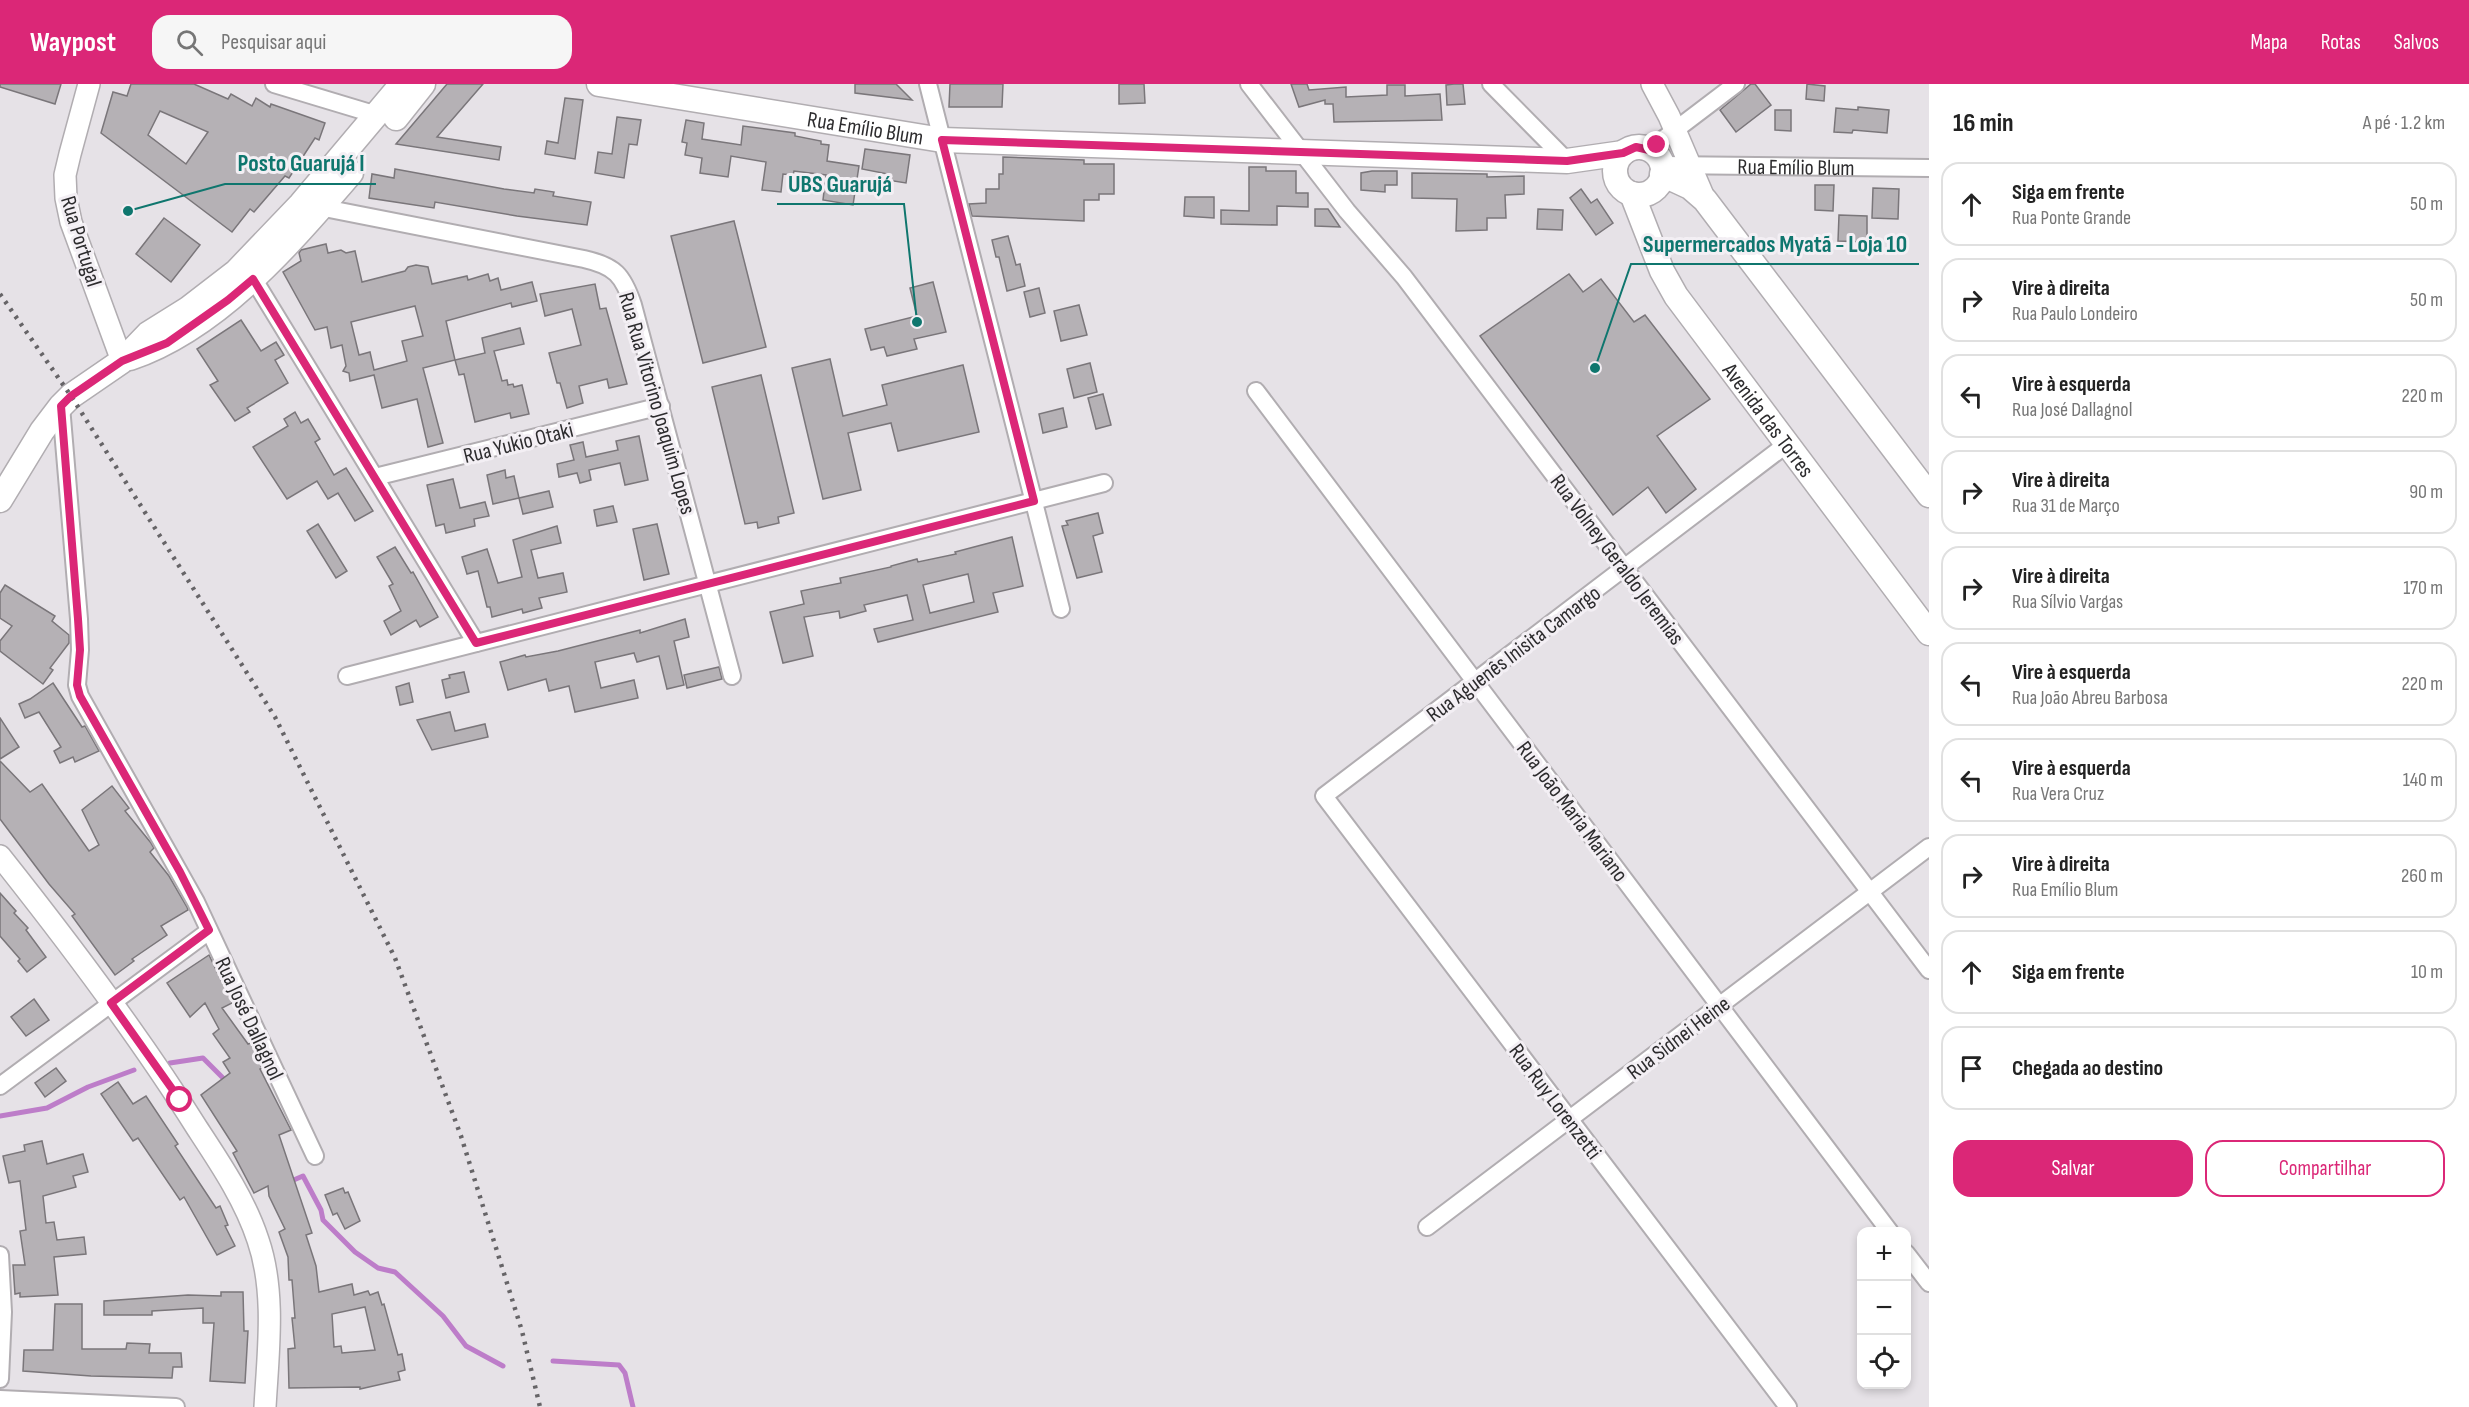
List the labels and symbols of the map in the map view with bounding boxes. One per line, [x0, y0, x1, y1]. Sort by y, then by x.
street label: Rua Emílio Blum [805, 106, 925, 152]
route end [1643, 131, 1669, 157]
callout: Posto Guarujá I [225, 142, 376, 184]
text: Posto Guarujá I [237, 149, 365, 178]
street label: Rua Emílio Blum [1737, 154, 1855, 182]
callout: UBS Guarujá [777, 162, 904, 204]
text: UBS Guarujá [788, 170, 892, 199]
street label: Rua Portugal [54, 193, 107, 290]
callout: Supermercados Myatã - Loja 10 [1631, 222, 1919, 264]
text: Supermercados Myatã - Loja 10 [1643, 230, 1907, 259]
street label: Rua Rua Vitorino Joaquim Lopes [612, 289, 701, 518]
street label: Avenida das Torres [1716, 357, 1819, 483]
street label: Rua Yukio Otaki [461, 417, 576, 470]
street label: Rua Volney Geraldo Jeremias [1544, 469, 1690, 651]
street label: Rua Aguenês Inisita Camargo [1422, 580, 1606, 728]
street label: Rua João Maria Mariano [1510, 736, 1633, 887]
street label: Rua José Dallagnol [208, 953, 289, 1084]
street label: Rua Sidnei Heine [1622, 991, 1736, 1086]
street label: Rua Ruy Lorenzetti [1503, 1039, 1607, 1165]
route start [166, 1086, 192, 1112]

